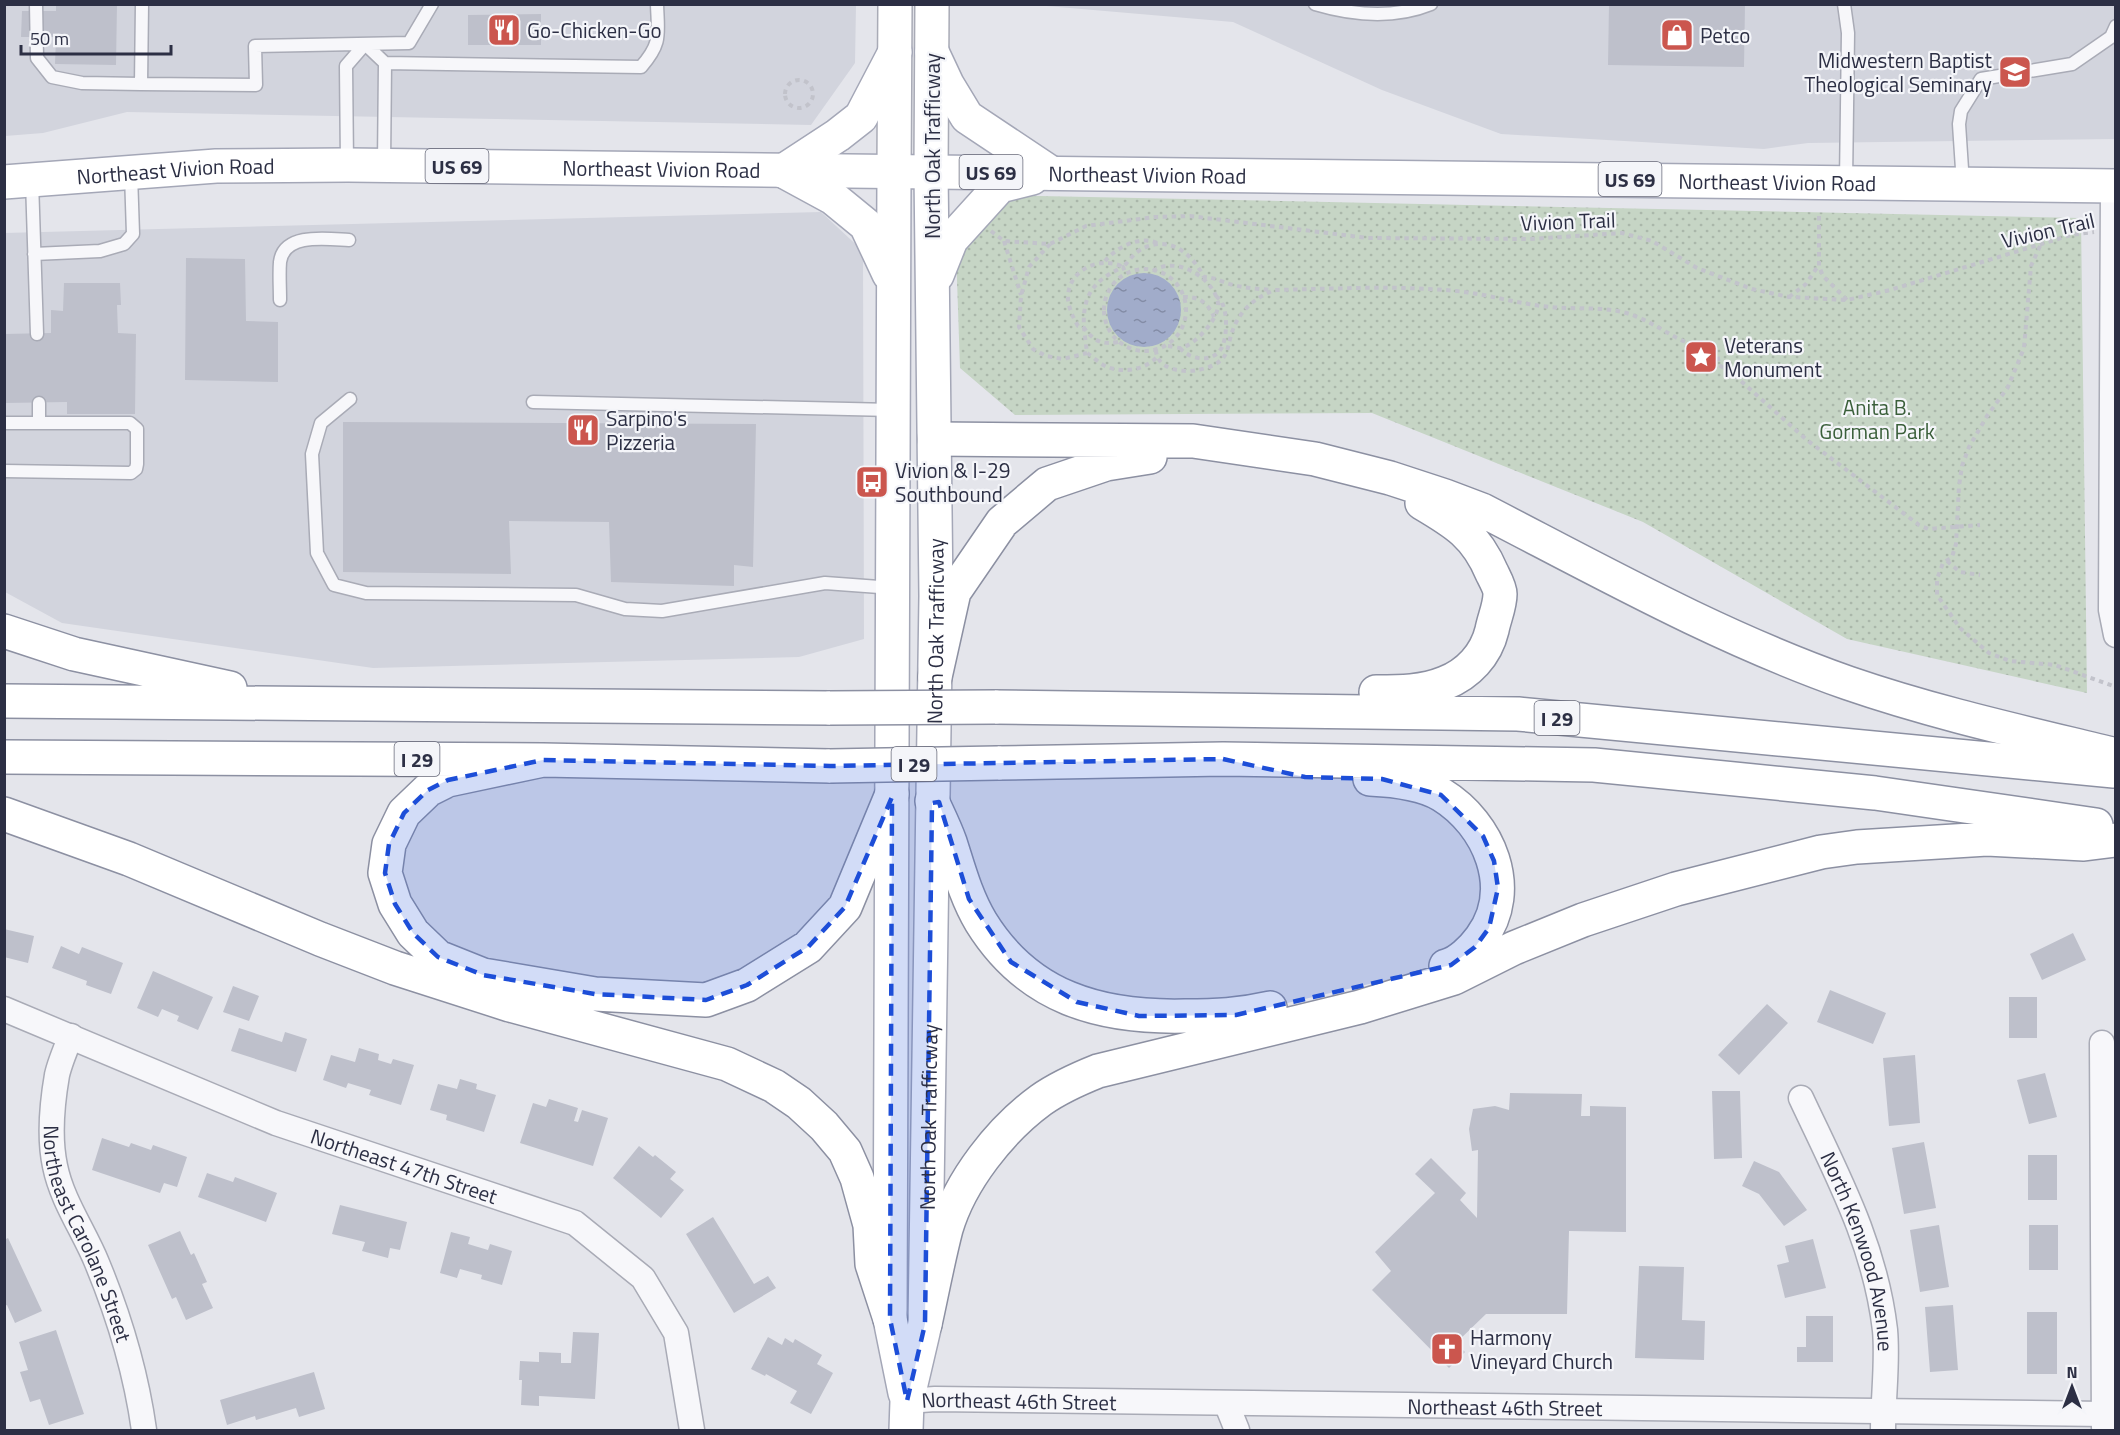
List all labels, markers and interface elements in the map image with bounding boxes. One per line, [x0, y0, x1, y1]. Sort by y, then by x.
restaurant icon: Go-Chicken-Go [486, 12, 522, 48]
place label: Go-Chicken-Go [527, 14, 662, 46]
shop icon: Petco [1659, 17, 1695, 53]
scale bar [21, 18, 171, 56]
place label: Petco [1700, 19, 1750, 51]
text: 50 m [30, 25, 69, 52]
place label: Midwestern Baptist Theological Seminary [1804, 44, 1993, 100]
street label: North Oak Trafficway [916, 53, 948, 239]
school or university icon: Midwestern Baptist Theological Seminary [1997, 54, 2033, 90]
road number: US 69 [426, 149, 488, 183]
street label: Northeast Vivion Road [76, 150, 275, 192]
street label: Northeast Vivion Road [562, 152, 761, 186]
road number: US 69 [960, 155, 1022, 189]
street label: Northeast Vivion Road [1048, 157, 1247, 192]
road number: US 69 [1598, 162, 1662, 196]
street label: Northeast Vivion Road [1678, 165, 1877, 199]
street label: Vivion Trail [1520, 203, 1616, 239]
street label: Vivion Trail [1998, 204, 2098, 256]
place label: Veterans Monument [1724, 329, 1822, 385]
place icon: Veterans Monument [1683, 339, 1719, 375]
park label: Anita B. Gorman Park [1819, 391, 1935, 447]
place label: Sarpino's Pizzeria [606, 402, 687, 458]
restaurant icon: Sarpino's Pizzeria [565, 412, 601, 448]
place label: Vivion & I-29 Southbound [895, 454, 1010, 510]
bus stop icon: Vivion & I-29 Southbound [854, 464, 890, 500]
street label: North Oak Trafficway [918, 538, 952, 724]
road number: I 29 [1534, 701, 1580, 735]
road number: I 29 [394, 742, 440, 776]
road number: I 29 [892, 747, 936, 781]
street label: North Oak Trafficway [911, 1024, 946, 1210]
street label: Northeast 47th Street [307, 1120, 502, 1212]
street label: Northeast Carolane Street [36, 1125, 140, 1347]
street label: North Kenwood Avenue [1813, 1146, 1902, 1352]
place label: Harmony Vineyard Church [1470, 1321, 1613, 1377]
church icon: Harmony Vineyard Church [1429, 1331, 1465, 1367]
north arrow [2042, 1357, 2102, 1417]
text: N [2066, 1360, 2078, 1384]
street label: Northeast 46th Street [920, 1383, 1117, 1418]
street label: Northeast 46th Street [1407, 1390, 1603, 1424]

